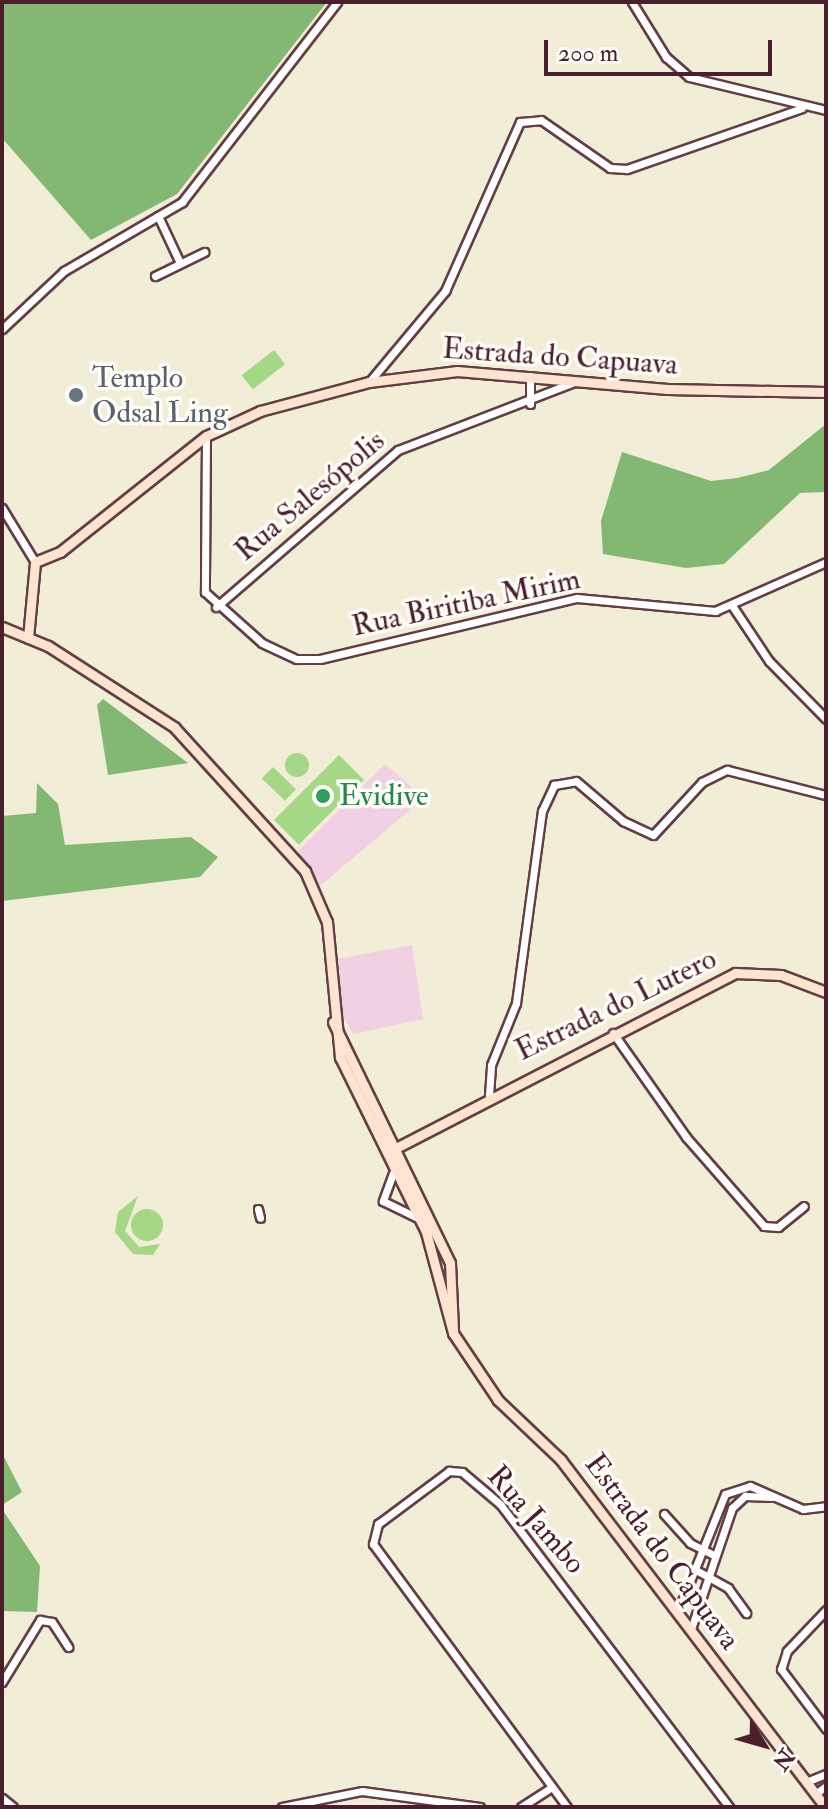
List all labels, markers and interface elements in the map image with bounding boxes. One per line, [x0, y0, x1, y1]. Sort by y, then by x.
scale bar [548, 24, 776, 74]
text: 200 m [558, 38, 618, 69]
street label: Estrada do Capuava [441, 331, 679, 383]
place label: Templo Odsal Ling [92, 360, 228, 430]
marker: Templo Odsal Ling [67, 386, 85, 404]
street label: Rua Salesópolis [228, 423, 392, 569]
street label: Rua Biritiba Mirim [349, 561, 583, 645]
place label: Evidive [339, 778, 429, 814]
marker: Evidive [314, 787, 332, 805]
street label: Estrada do Lutero [510, 941, 722, 1069]
street label: Estrada do Capuava [577, 1447, 747, 1657]
street label: Rua Jambo [479, 1459, 593, 1581]
north arrow [724, 1705, 804, 1785]
text: N [766, 1743, 800, 1776]

